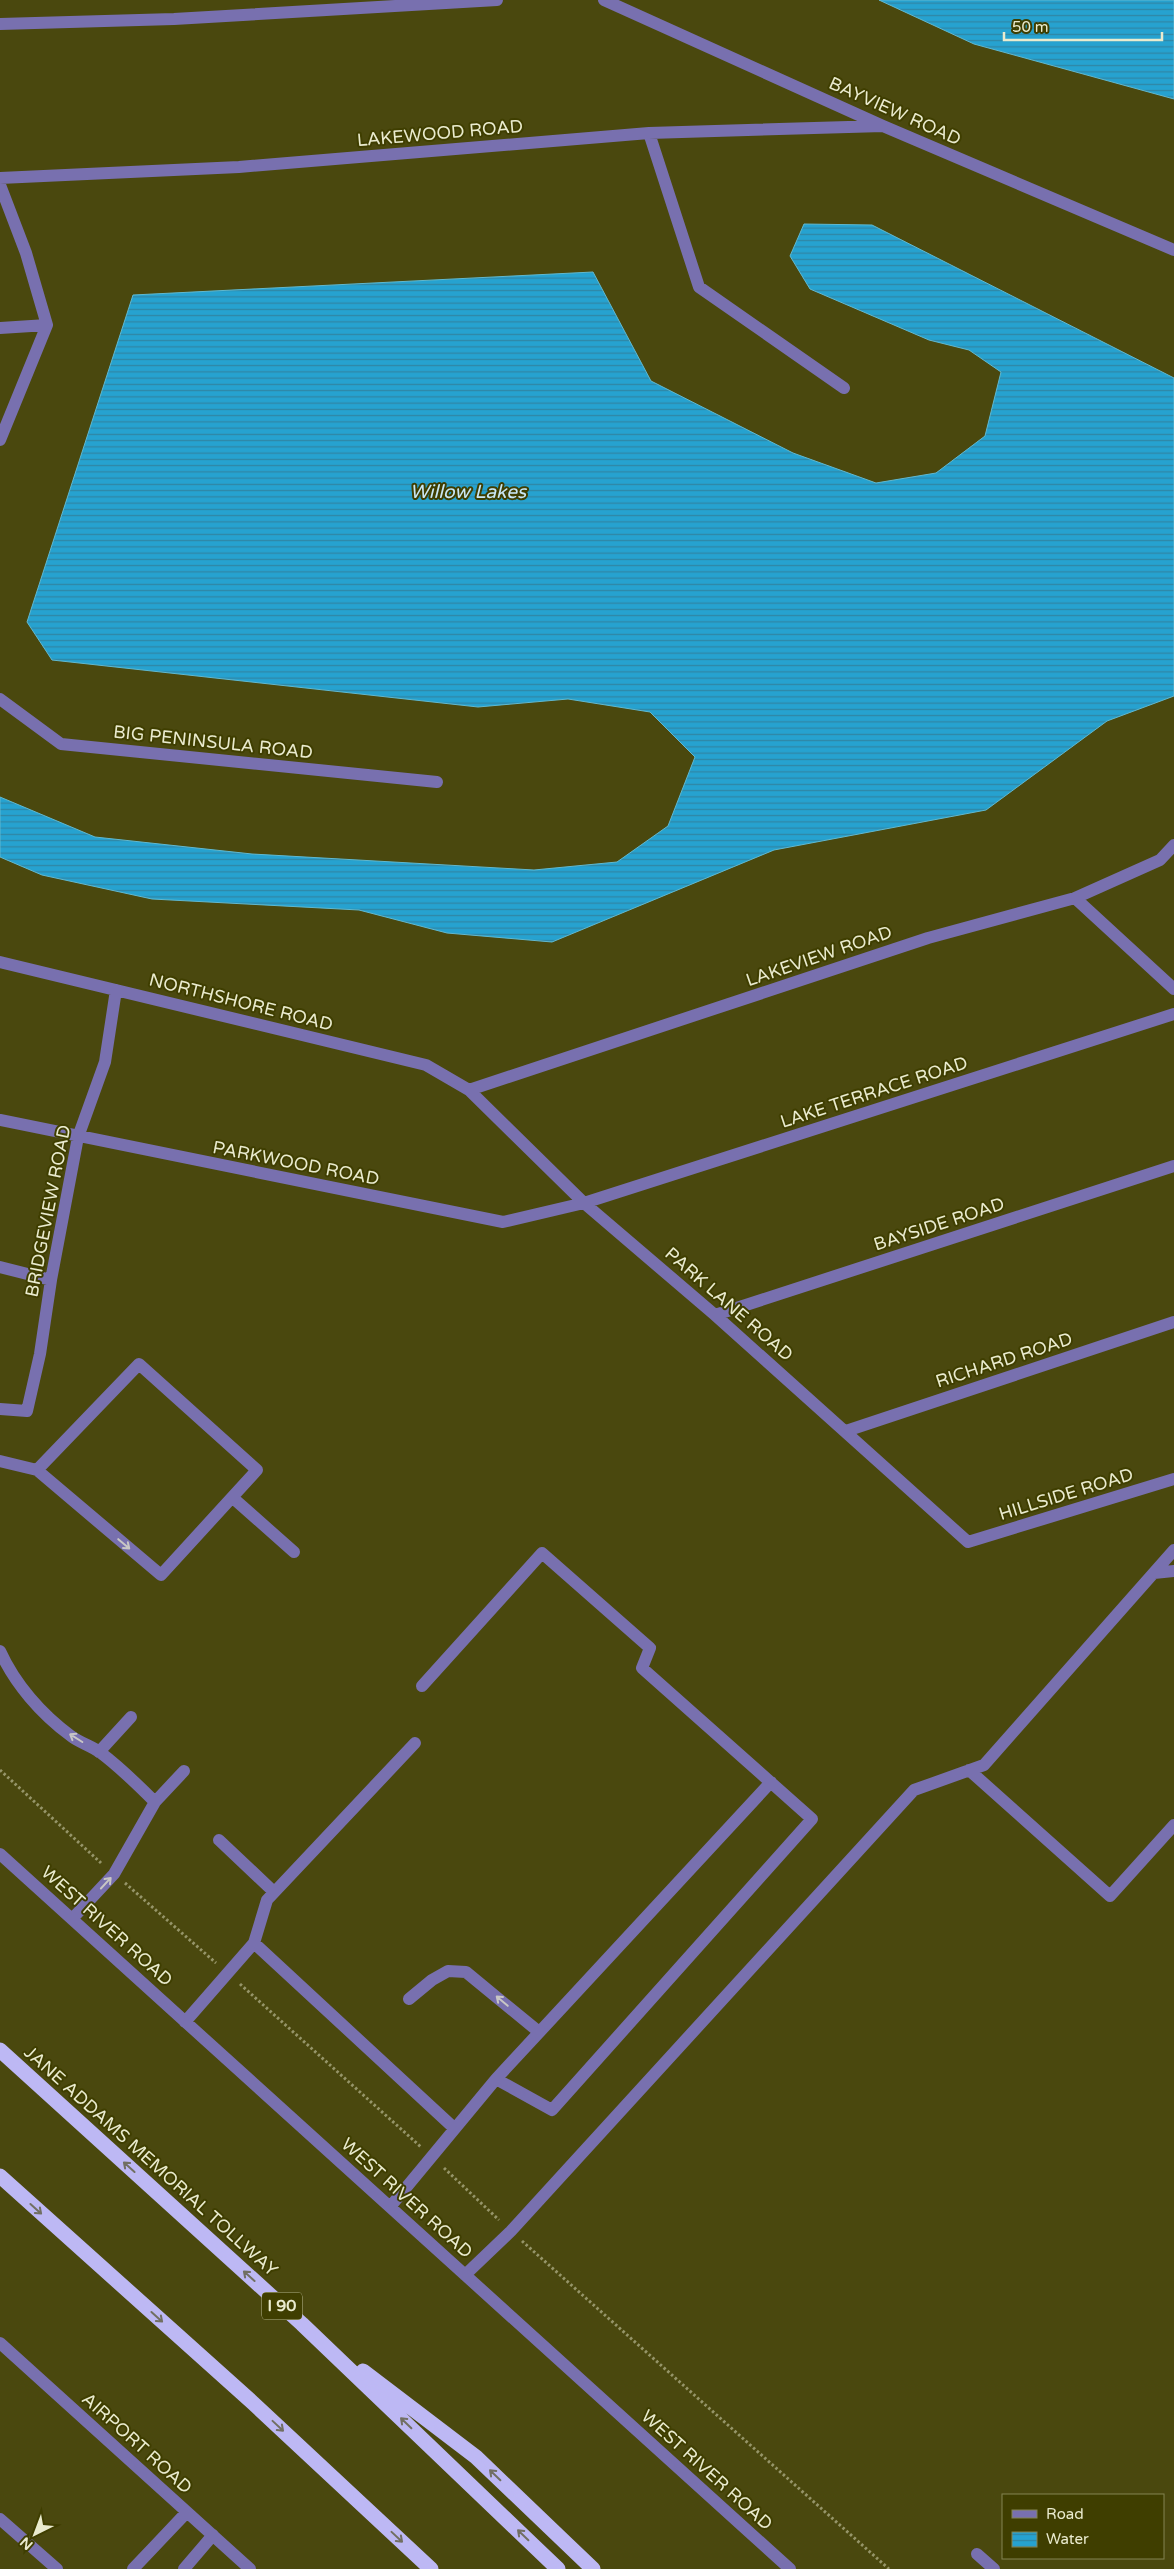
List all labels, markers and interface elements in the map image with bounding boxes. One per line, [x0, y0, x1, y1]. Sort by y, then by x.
scale bar [1004, 10, 1162, 42]
text: 50 m [1012, 18, 1049, 36]
street label: BAYVIEW ROAD [825, 72, 965, 150]
street label: LAKEWOOD ROAD [356, 115, 524, 151]
water label: Willow Lakes [410, 481, 528, 503]
street label: BIG PENINSULA ROAD [112, 721, 314, 763]
street label: LAKEVIEW ROAD [743, 921, 895, 991]
street label: NORTHSHORE ROAD [147, 968, 335, 1036]
street label: LAKE TERRACE ROAD [778, 1051, 970, 1133]
street label: BRIDGEVIEW ROAD [20, 1123, 76, 1299]
street label: PARKWOOD ROAD [211, 1136, 381, 1190]
street label: BAYSIDE ROAD [871, 1192, 1007, 1256]
street label: PARK LANE ROAD [660, 1242, 798, 1366]
street label: RICHARD ROAD [933, 1328, 1075, 1392]
street label: HILLSIDE ROAD [996, 1463, 1136, 1525]
one-way arrow [118, 1538, 131, 1550]
one-way arrow [69, 1733, 83, 1743]
street label: WEST RIVER ROAD [37, 1861, 177, 1991]
one-way arrow [100, 1877, 112, 1890]
one-way arrow [495, 1995, 508, 2007]
street label: JANE ADDAMS MEMORIAL TOLLWAY [20, 2041, 283, 2281]
street label: WEST RIVER ROAD [337, 2133, 477, 2263]
one-way arrow [122, 2161, 135, 2172]
one-way arrow [30, 2203, 43, 2215]
one-way arrow [242, 2270, 255, 2282]
road number: I 90 [262, 2292, 302, 2320]
one-way arrow [151, 2311, 164, 2323]
street label: AIRPORT ROAD [77, 2388, 197, 2498]
street label: WEST RIVER ROAD [637, 2405, 777, 2535]
one-way arrow [399, 2417, 412, 2429]
one-way arrow [272, 2420, 284, 2432]
one-way arrow [488, 2469, 501, 2481]
legend [1002, 2494, 1164, 2559]
text: Road [1046, 2505, 1084, 2523]
north arrow [10, 2509, 60, 2559]
one-way arrow [517, 2529, 529, 2541]
text: Water [1046, 2530, 1089, 2548]
one-way arrow [391, 2531, 403, 2543]
text: N [17, 2533, 37, 2553]

